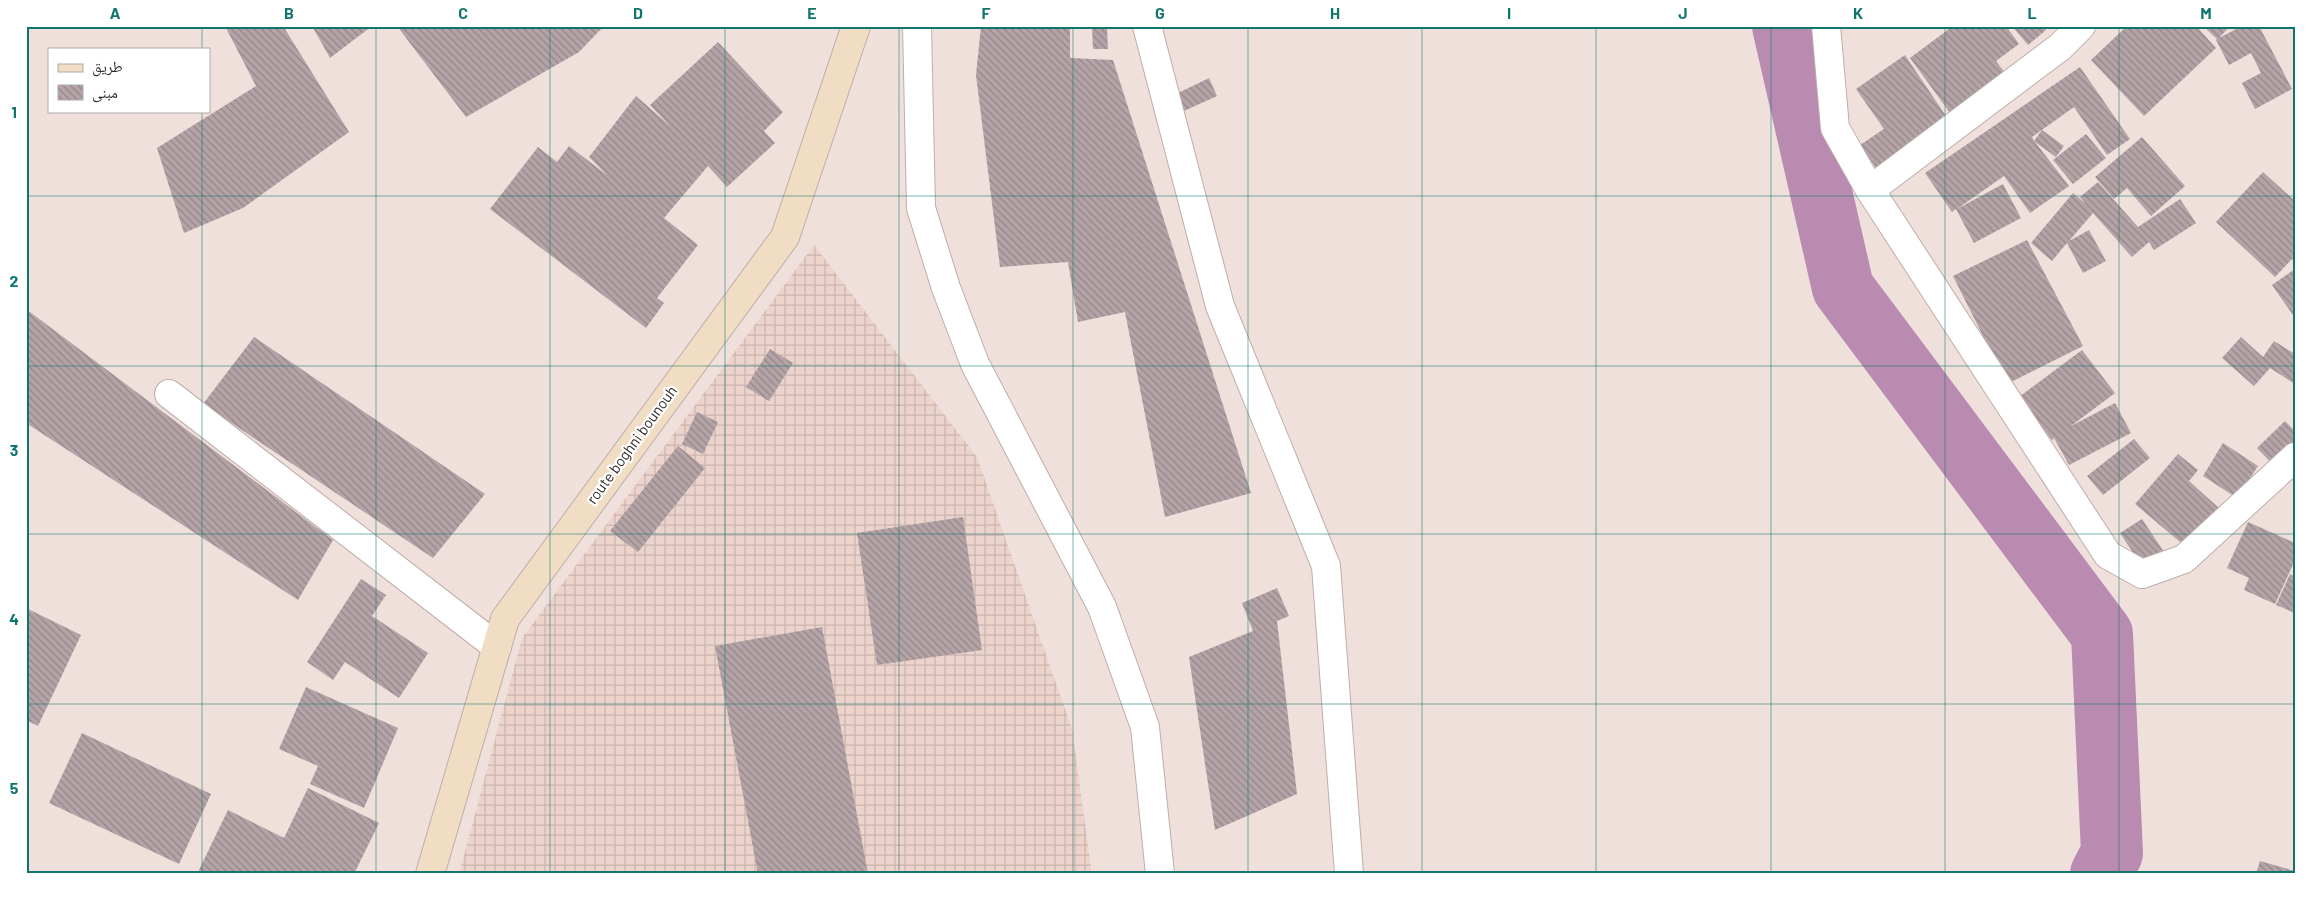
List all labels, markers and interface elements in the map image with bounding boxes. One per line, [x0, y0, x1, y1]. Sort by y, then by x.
text: A [110, 3, 121, 22]
text: B [284, 3, 294, 22]
text: C [458, 3, 468, 22]
text: D [633, 3, 643, 22]
text: E [807, 3, 817, 22]
text: F [982, 3, 991, 22]
text: G [1155, 3, 1165, 22]
text: H [1330, 3, 1340, 22]
text: I [1507, 3, 1511, 22]
text: J [1678, 3, 1688, 22]
text: K [1853, 3, 1863, 22]
text: L [2027, 3, 2037, 22]
text: M [2200, 3, 2212, 22]
legend [48, 48, 210, 112]
text: طريق [92, 57, 123, 77]
text: مبنى [92, 83, 118, 103]
text: 1 [11, 102, 17, 121]
text: 2 [10, 271, 19, 290]
street label: route boghni bounouh [582, 382, 680, 507]
text: 3 [10, 440, 18, 459]
text: 4 [9, 609, 19, 628]
text: 5 [10, 778, 19, 797]

